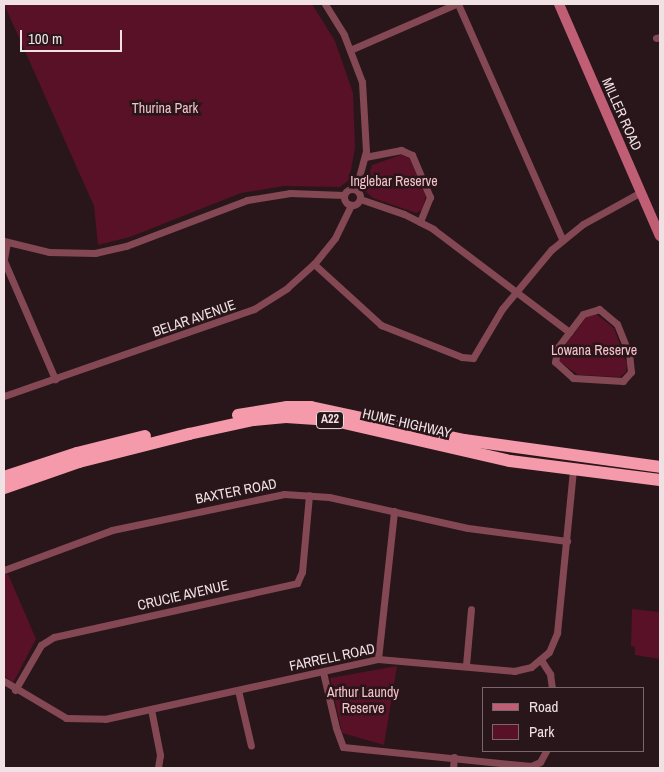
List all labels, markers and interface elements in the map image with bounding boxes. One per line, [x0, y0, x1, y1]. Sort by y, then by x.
scale bar [22, 20, 125, 52]
text: 100 m [28, 28, 62, 49]
street label: MILLER ROAD [598, 75, 646, 153]
park label: Thurina Park [132, 100, 198, 116]
park label: Inglebar Reserve [350, 173, 438, 189]
street label: BELAR AVENUE [150, 296, 238, 340]
park label: Lowana Reserve [551, 342, 637, 358]
street label: HUME HIGHWAY [361, 405, 453, 441]
road number: A22 [315, 410, 345, 430]
street label: BAXTER ROAD [194, 475, 278, 507]
street label: CRUCIE AVENUE [136, 576, 230, 614]
street label: FARRELL ROAD [288, 640, 376, 674]
park label: Arthur Laundy Reserve [327, 684, 399, 716]
legend [482, 687, 644, 752]
text: Road [529, 696, 558, 717]
text: Park [529, 721, 554, 742]

